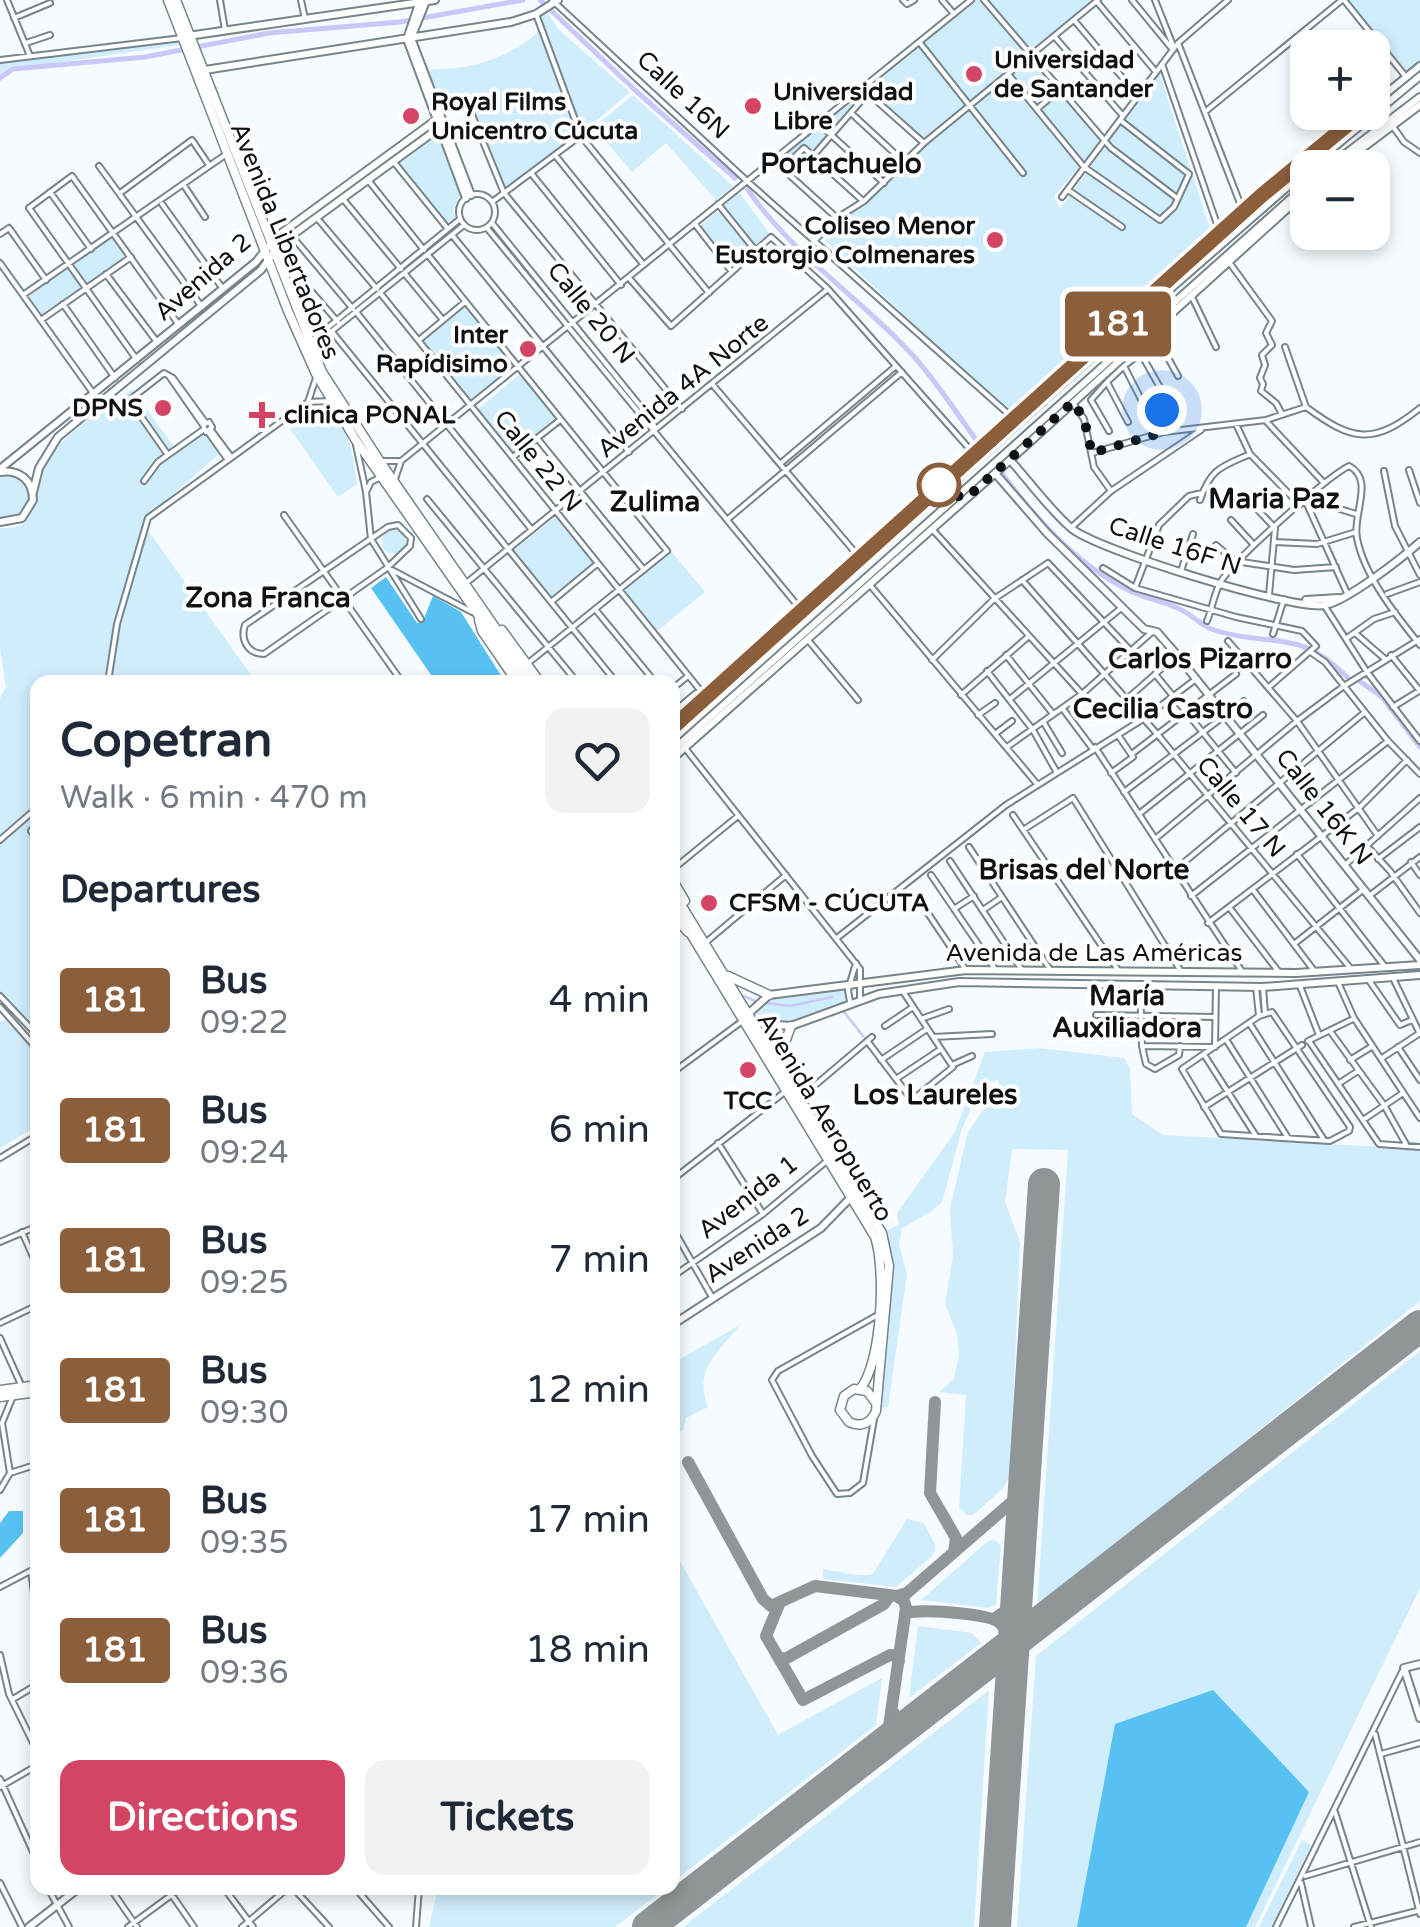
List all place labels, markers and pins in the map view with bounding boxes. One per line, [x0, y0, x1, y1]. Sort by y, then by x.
place label: Universidad de Santander [994, 45, 1154, 104]
marker: Universidad de Santander [963, 63, 985, 85]
place label: Universidad Libre [773, 77, 914, 136]
place label: Royal Films Unicentro Cúcuta [431, 87, 638, 146]
marker: Universidad Libre [742, 95, 764, 117]
marker: Royal Films Unicentro Cúcuta [400, 105, 422, 127]
place label: Coliseo Menor Eustorgio Colmenares [715, 211, 975, 270]
marker: Coliseo Menor Eustorgio Colmenares [984, 229, 1006, 251]
place label: Inter Rapídisimo [376, 320, 508, 379]
marker: Inter Rapídisimo [517, 338, 539, 360]
place label: DPNS [72, 393, 143, 423]
marker: DPNS [152, 397, 174, 419]
place label: clinica PONAL [284, 400, 456, 430]
marker: clinica PONAL [249, 402, 275, 428]
unlabelled marker [918, 464, 960, 506]
place label: CFSM - CÚCUTA [729, 888, 929, 918]
marker: CFSM - CÚCUTA [698, 892, 720, 914]
marker: TCC [737, 1059, 759, 1081]
place label: TCC [723, 1086, 772, 1116]

